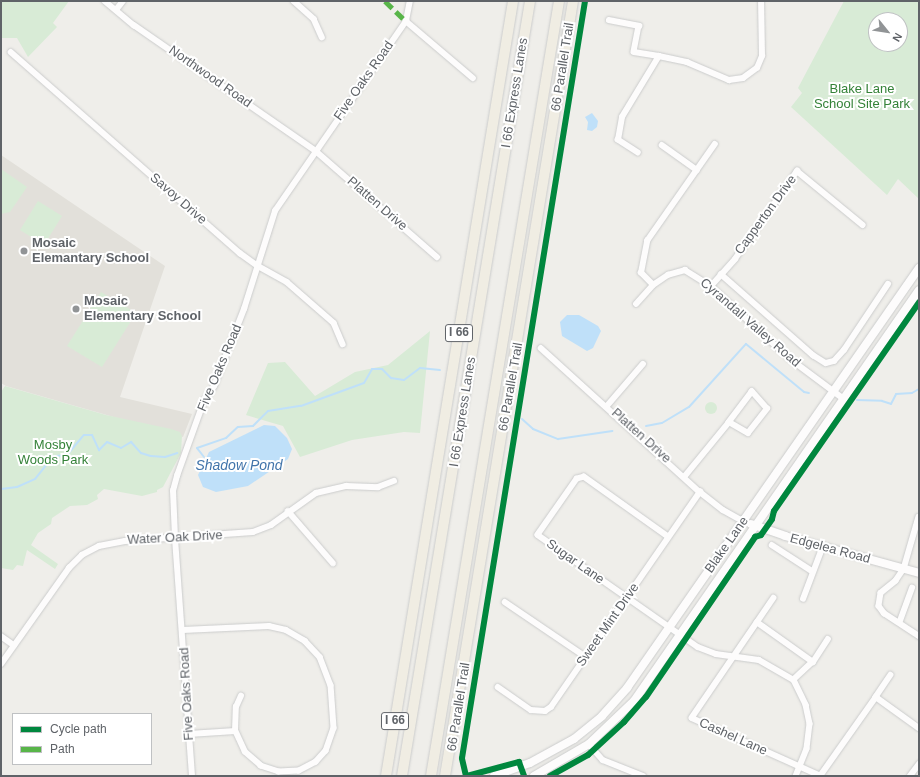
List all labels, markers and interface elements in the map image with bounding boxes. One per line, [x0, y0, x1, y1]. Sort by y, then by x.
north arrow [868, 12, 908, 52]
street label: 66 Parallel Trail [548, 21, 578, 113]
text: N [890, 31, 905, 44]
street label: I 66 Express Lanes [499, 37, 531, 149]
street label: Five Oaks Road [331, 38, 397, 124]
street label: Northwood Road [166, 43, 254, 111]
park label: Blake Lane School Site Park [814, 82, 910, 113]
street label: Savoy Drive [146, 170, 210, 228]
street label: Capperton Drive [732, 172, 800, 258]
street label: Platten Drive [344, 174, 410, 234]
place label: Mosaic Elemantary School [32, 236, 149, 267]
marker: Mosaic Elemantary School [19, 246, 29, 256]
street label: Cyrandall Valley Road [697, 275, 803, 371]
place label: Mosaic Elementary School [84, 294, 201, 325]
marker: Mosaic Elementary School [71, 304, 81, 314]
street label: Five Oaks Road [195, 322, 245, 414]
road number: I 66 [444, 323, 474, 343]
street label: 66 Parallel Trail [496, 341, 526, 433]
street label: I 66 Express Lanes [447, 356, 479, 468]
street label: Platten Drive [608, 405, 674, 467]
park label: Mosby Woods Park [18, 438, 88, 469]
water label: Shadow Pond [195, 457, 283, 473]
street label: Blake Lane [702, 514, 752, 576]
street label: Water Oak Drive [127, 528, 223, 548]
street label: Edgelea Road [788, 531, 872, 567]
street label: Sugar Lane [543, 536, 607, 588]
street label: Sweet Mint Drive [573, 580, 643, 670]
street label: Five Oaks Road [177, 647, 197, 741]
street label: 66 Parallel Trail [444, 661, 474, 753]
road number: I 66 [380, 711, 410, 731]
legend [12, 713, 152, 765]
street label: Cashel Lane [696, 715, 770, 759]
text: Cycle path [50, 722, 107, 736]
text: Path [50, 742, 75, 756]

